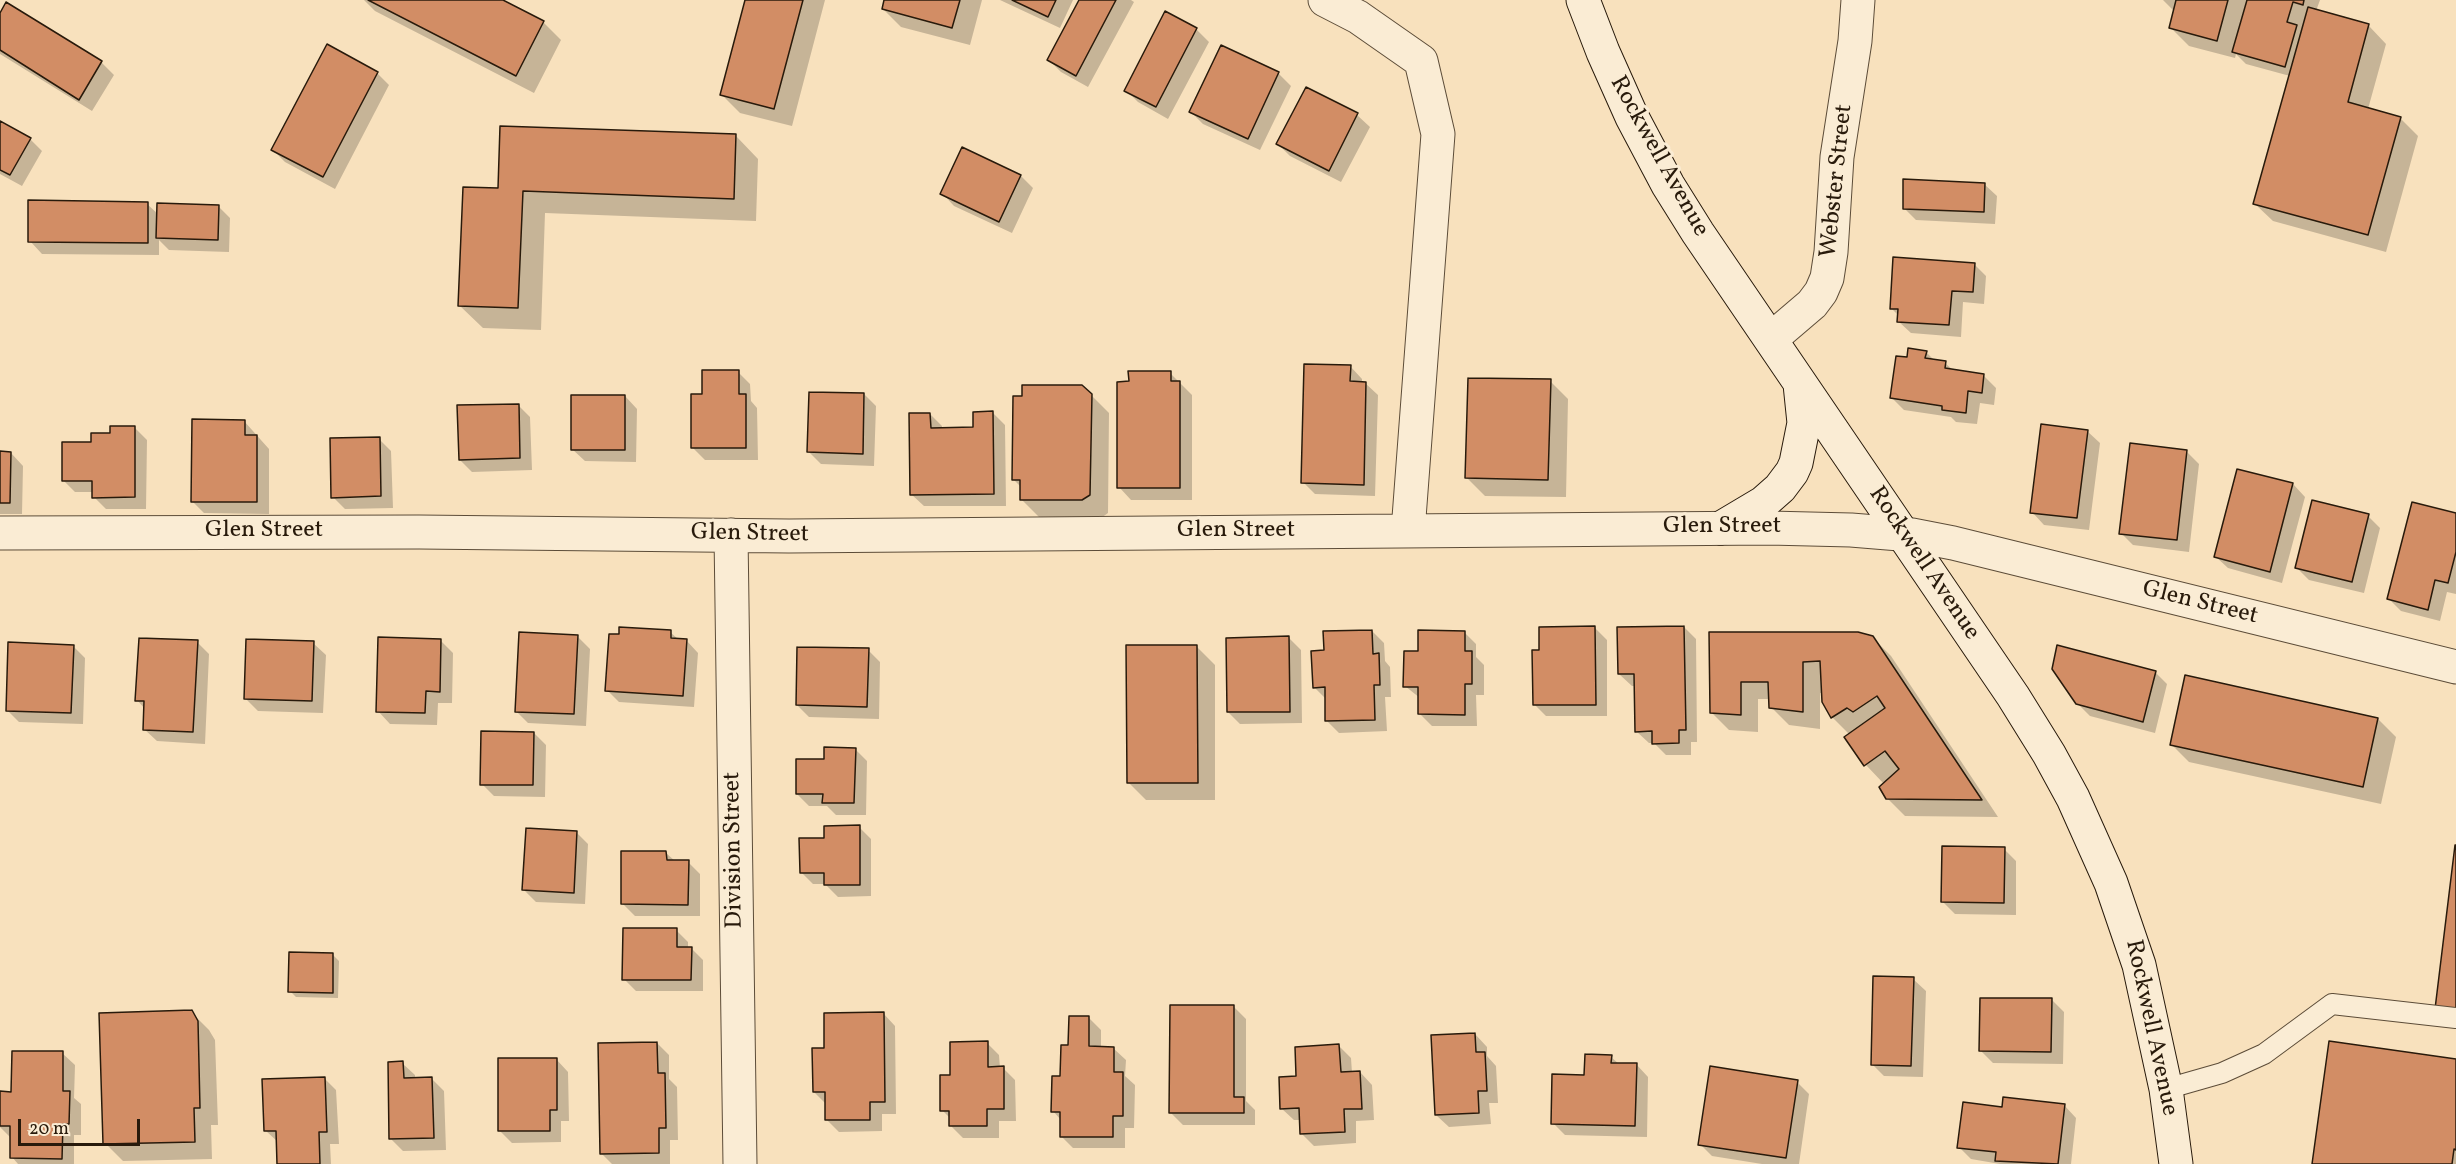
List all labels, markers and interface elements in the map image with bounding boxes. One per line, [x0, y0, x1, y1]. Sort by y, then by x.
street label: Rockwell Avenue [1602, 72, 1714, 242]
street label: Webster Street [1816, 103, 1860, 259]
street label: Rockwell Avenue [1861, 482, 1985, 646]
street label: Glen Street [1663, 514, 1781, 542]
street label: Glen Street [205, 518, 323, 546]
street label: Glen Street [1177, 518, 1295, 546]
street label: Glen Street [691, 520, 809, 550]
street label: Glen Street [2139, 576, 2261, 632]
street label: Division Street [719, 771, 751, 929]
street label: Rockwell Avenue [2117, 937, 2183, 1119]
scale bar [21, 1107, 142, 1145]
text: 20 m [29, 1117, 69, 1142]

